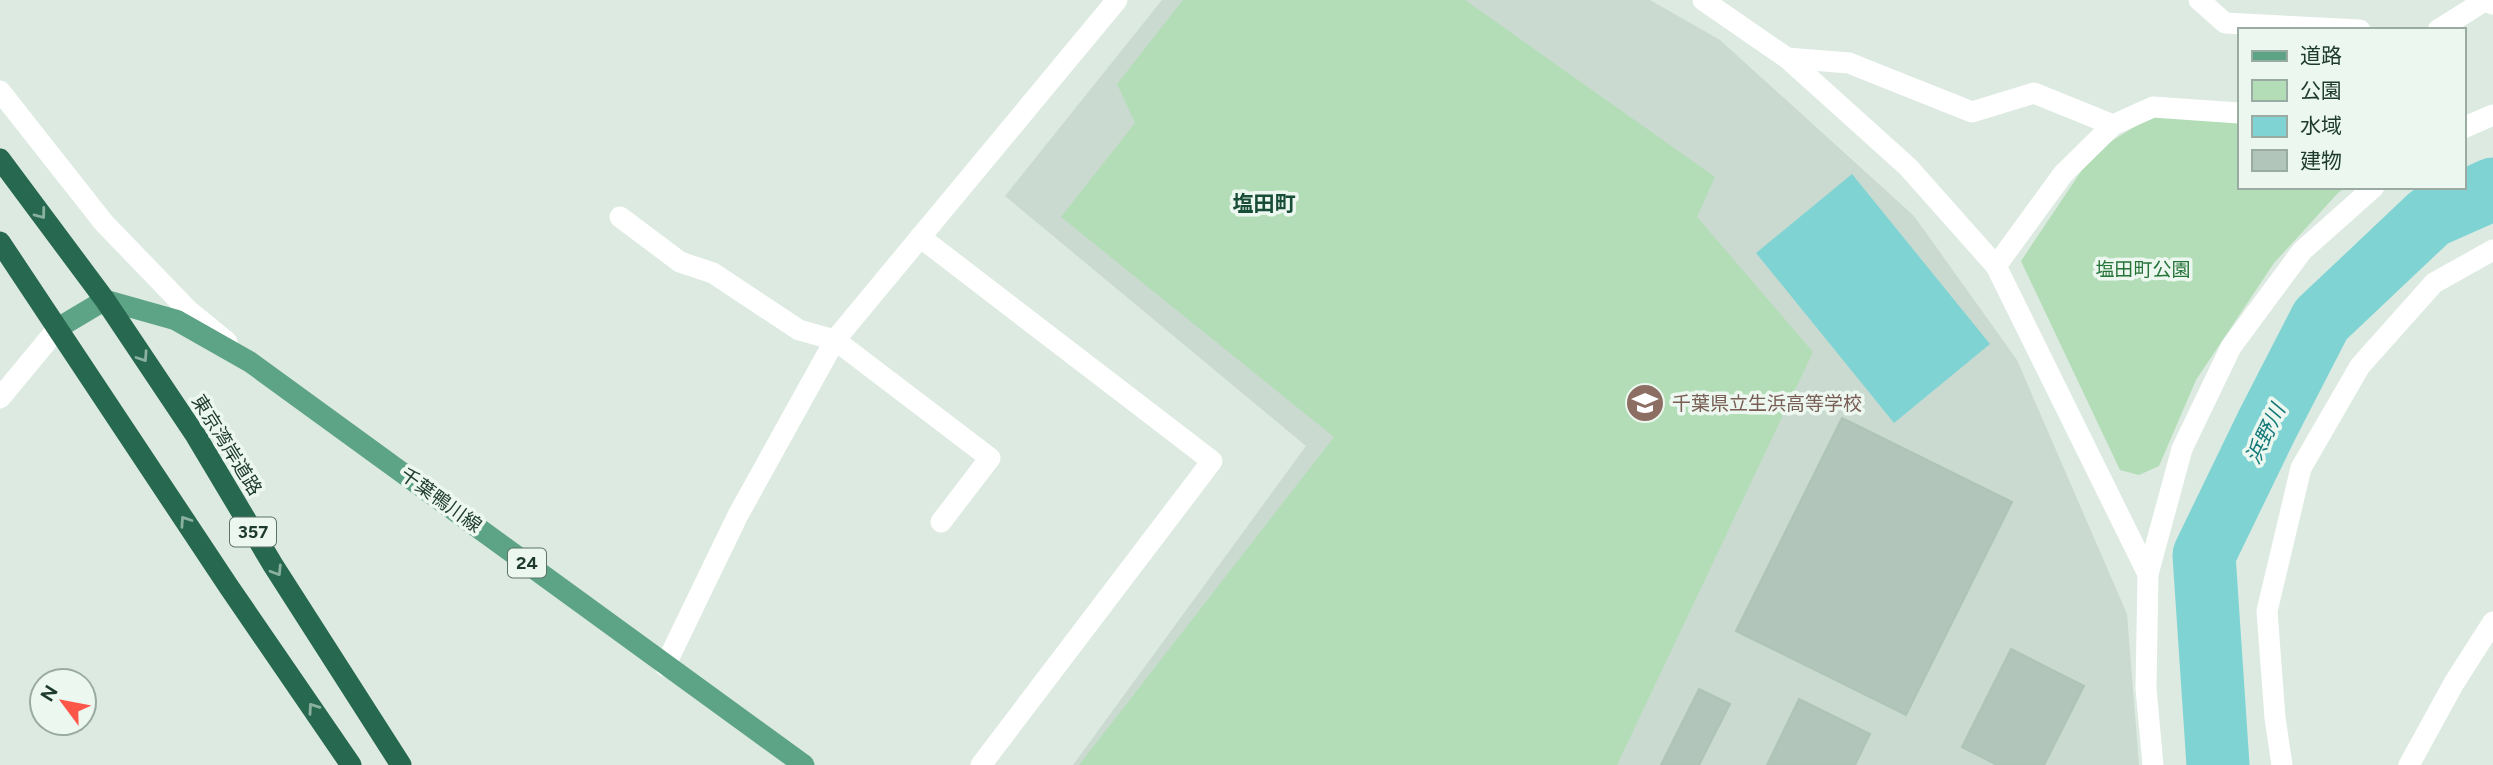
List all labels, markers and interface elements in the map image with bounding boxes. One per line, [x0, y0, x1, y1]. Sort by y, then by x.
legend [2238, 28, 2465, 189]
text: 道路 [2300, 43, 2342, 68]
text: 公園 [2300, 78, 2342, 103]
text: 水域 [2300, 113, 2342, 138]
text: 建物 [2300, 148, 2342, 173]
district label: 塩田町 [1233, 191, 1296, 216]
one-way arrow [32, 206, 45, 219]
park label: 塩田町公園 [2095, 258, 2191, 281]
one-way arrow [135, 349, 147, 362]
school or university icon: 千葉県立生浜高等学校 [1624, 382, 1666, 424]
street label: 東京湾岸道路 [187, 391, 267, 499]
place label: 千葉県立生浜高等学校 [1672, 392, 1862, 415]
water label: 浜野川 [2240, 398, 2291, 468]
street label: 千葉鴨川線 [396, 463, 486, 537]
one-way arrow [180, 515, 193, 528]
road number: 357 [230, 518, 276, 546]
road number: 24 [508, 548, 546, 578]
one-way arrow [268, 563, 281, 576]
north arrow [28, 667, 98, 737]
text: N [35, 681, 63, 706]
one-way arrow [308, 703, 321, 716]

